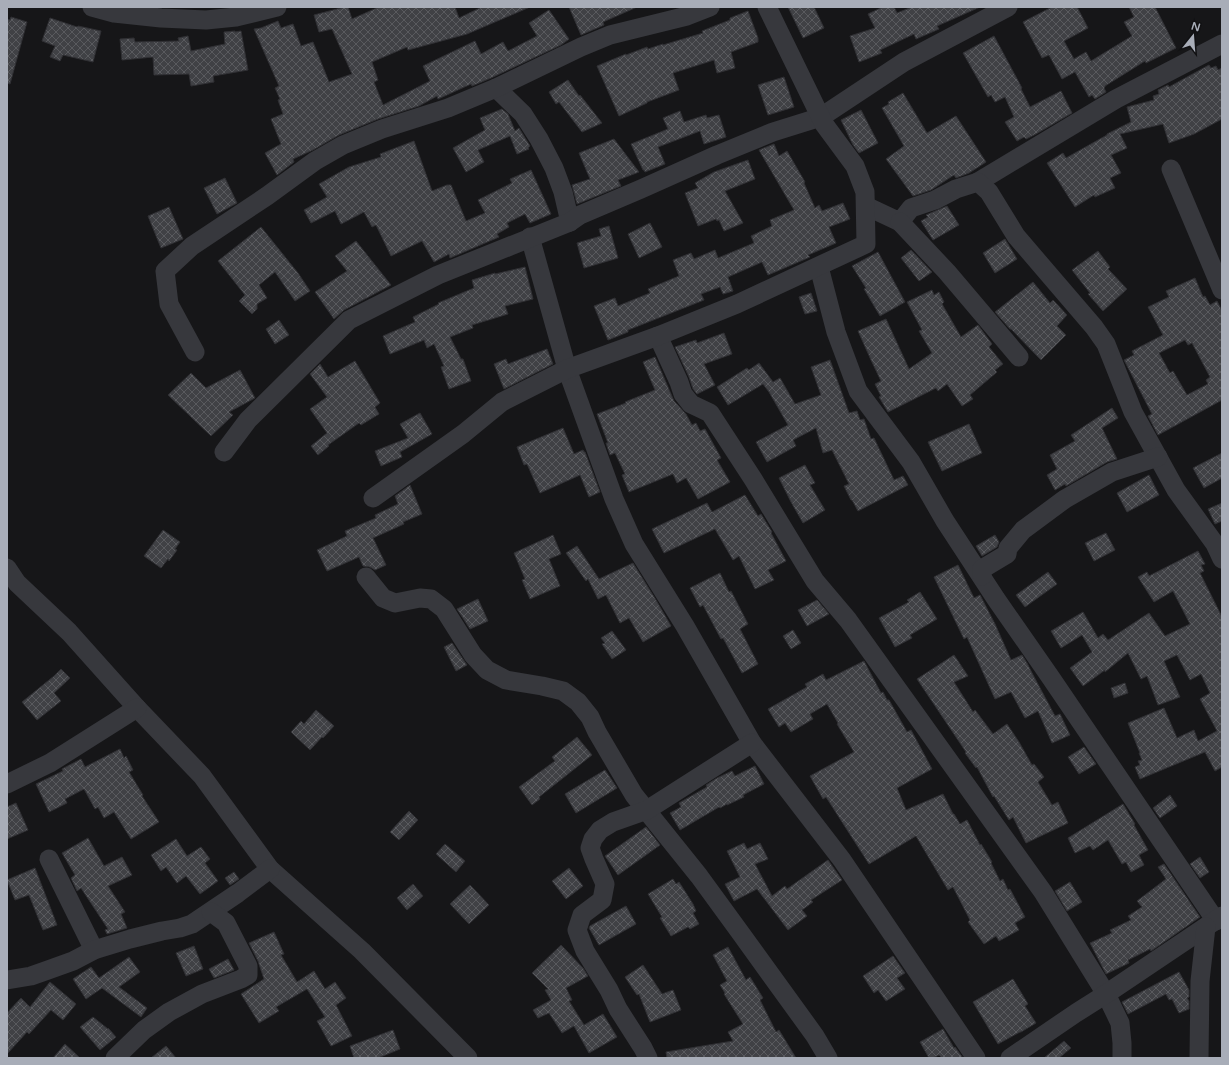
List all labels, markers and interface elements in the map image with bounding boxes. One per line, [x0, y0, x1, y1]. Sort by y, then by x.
north arrow [1173, 16, 1213, 56]
text: N [1190, 19, 1202, 34]

